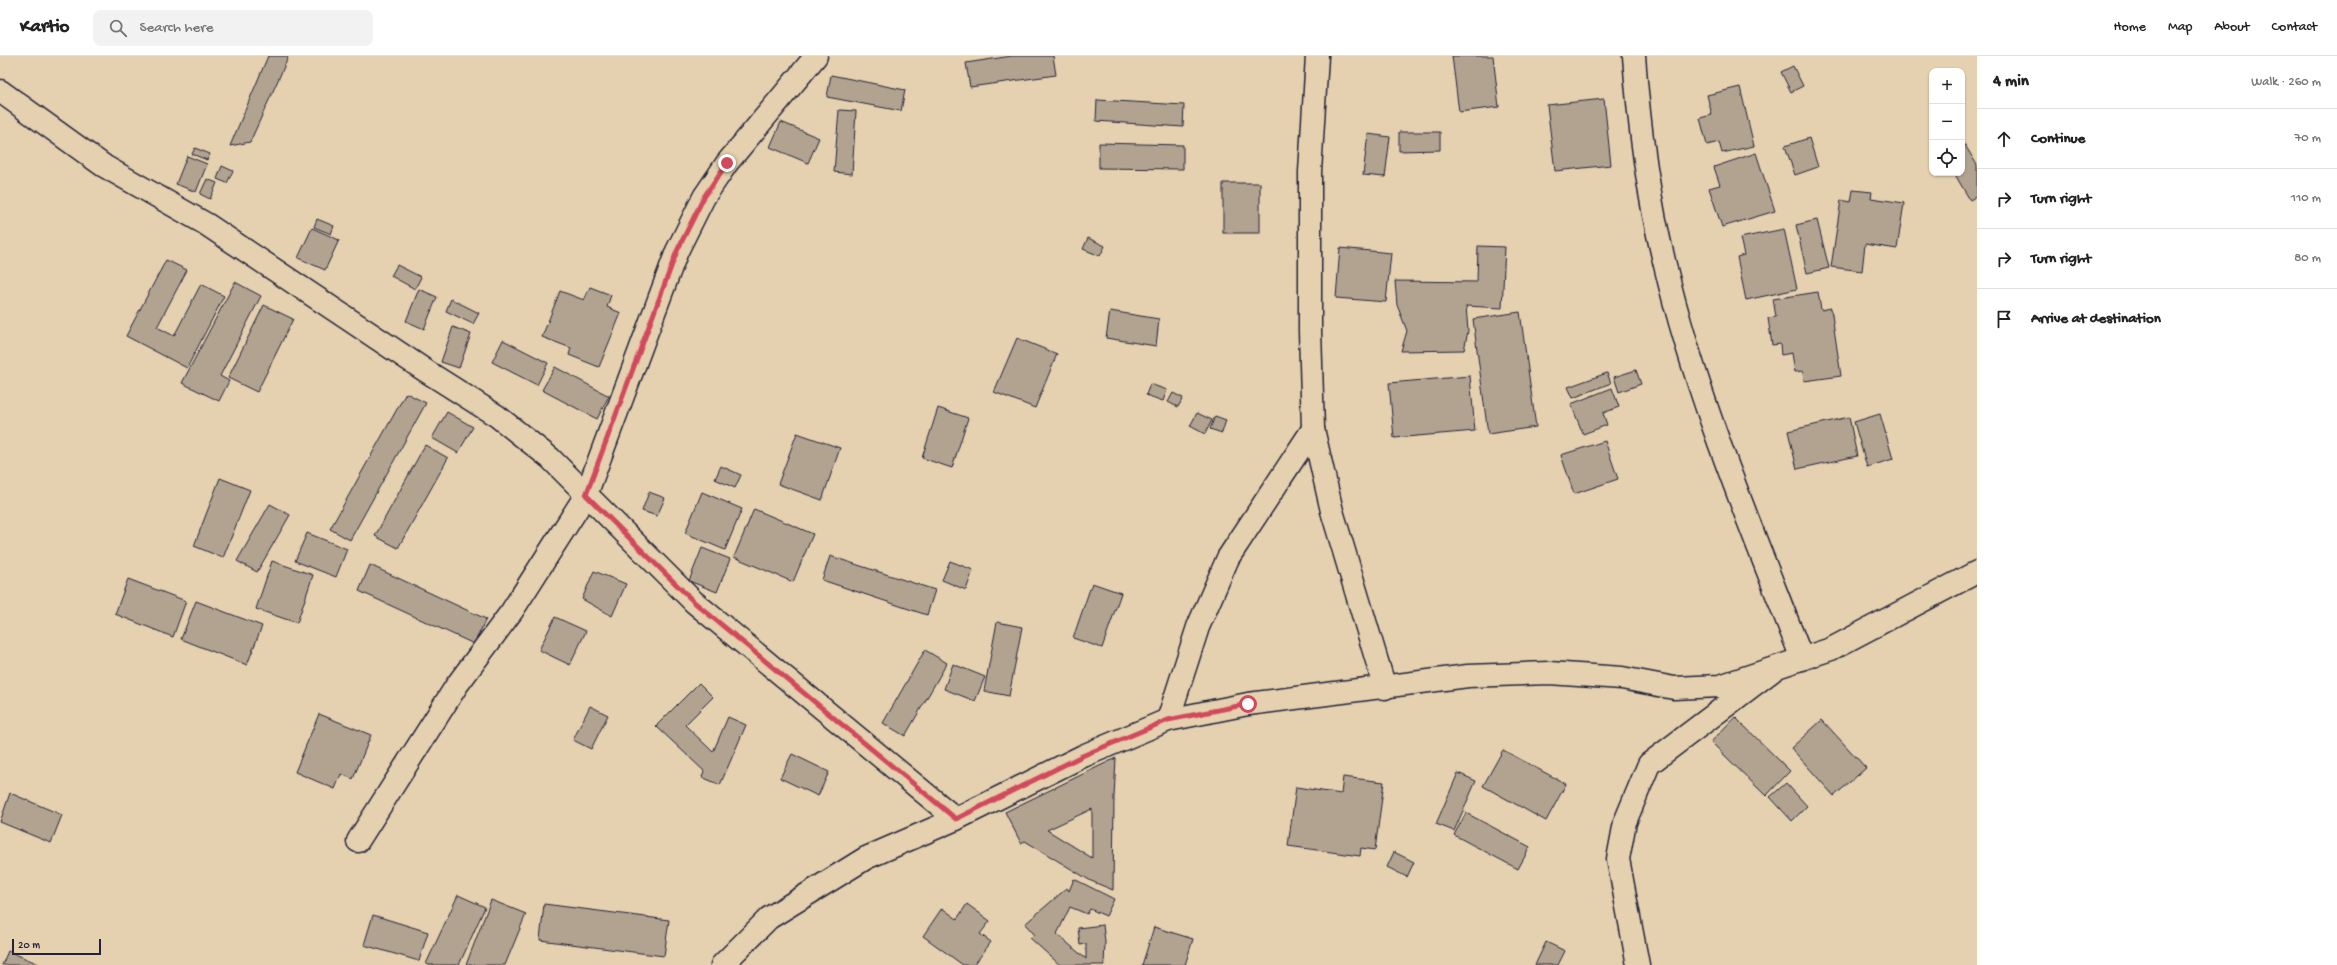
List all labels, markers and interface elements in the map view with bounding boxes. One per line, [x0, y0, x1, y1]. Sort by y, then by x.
search box [93, 10, 373, 46]
text: Kartio [20, 16, 69, 39]
icon: search [107, 17, 129, 39]
text: Search here [139, 19, 213, 37]
text: Home [2114, 19, 2146, 36]
text: Map [2168, 19, 2192, 36]
text: About [2214, 19, 2250, 36]
text: Contact [2272, 19, 2317, 36]
map controls [1929, 68, 1965, 176]
button: + [1929, 68, 1965, 104]
text: 4 min [1993, 72, 2029, 92]
text: Walk · 260 m [2251, 75, 2321, 90]
button: − [1929, 104, 1965, 140]
icon: ahead [1993, 128, 2015, 150]
text: Continue [2031, 130, 2085, 148]
text: 70 m [2295, 131, 2321, 146]
button: locate [1929, 140, 1965, 176]
route end [718, 154, 736, 172]
icon: right [1993, 188, 2015, 210]
text: Turn right [2031, 190, 2091, 208]
text: 110 m [2291, 191, 2321, 206]
icon: right [1993, 248, 2015, 270]
text: Turn right [2031, 250, 2091, 268]
text: 80 m [2294, 251, 2321, 266]
icon: arrive [1993, 308, 2015, 330]
text: Arrive at destination [2031, 310, 2161, 328]
route start [1239, 695, 1257, 713]
scale bar [12, 937, 101, 956]
text: 20 m [18, 940, 40, 952]

